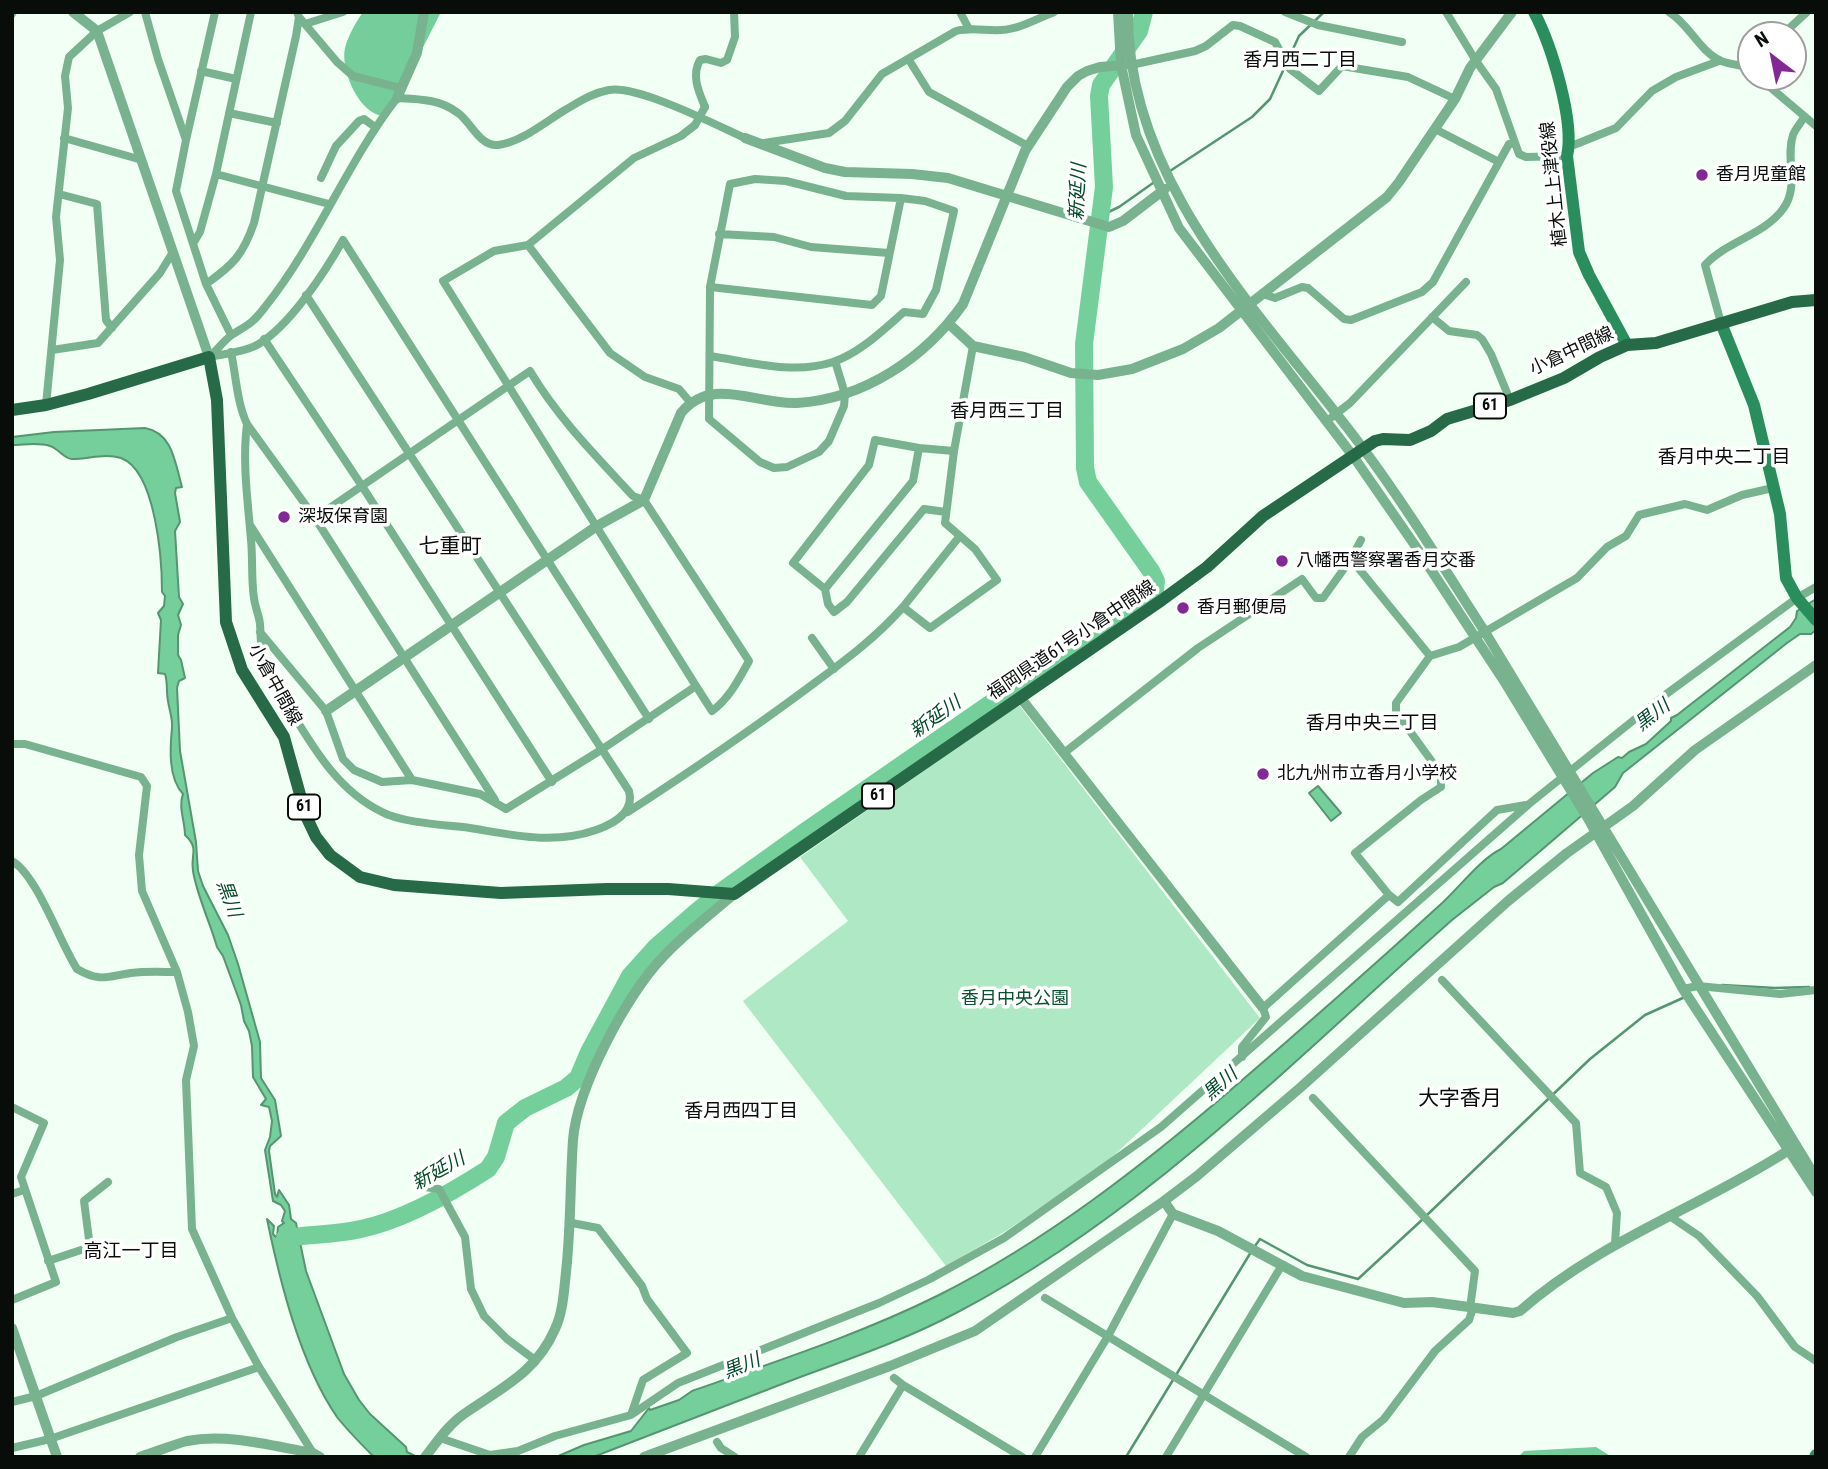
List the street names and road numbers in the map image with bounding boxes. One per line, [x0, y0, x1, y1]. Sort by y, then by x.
street label: 植木上上津役線 [1538, 120, 1572, 248]
street label: 小倉中間線 [1527, 323, 1617, 381]
road number: 61 [1474, 394, 1506, 418]
street label: 福岡県道61号小倉中間線 [984, 577, 1160, 705]
street label: 小倉中間線 [243, 640, 305, 730]
road number: 61 [862, 783, 894, 808]
road number: 61 [288, 794, 320, 820]

